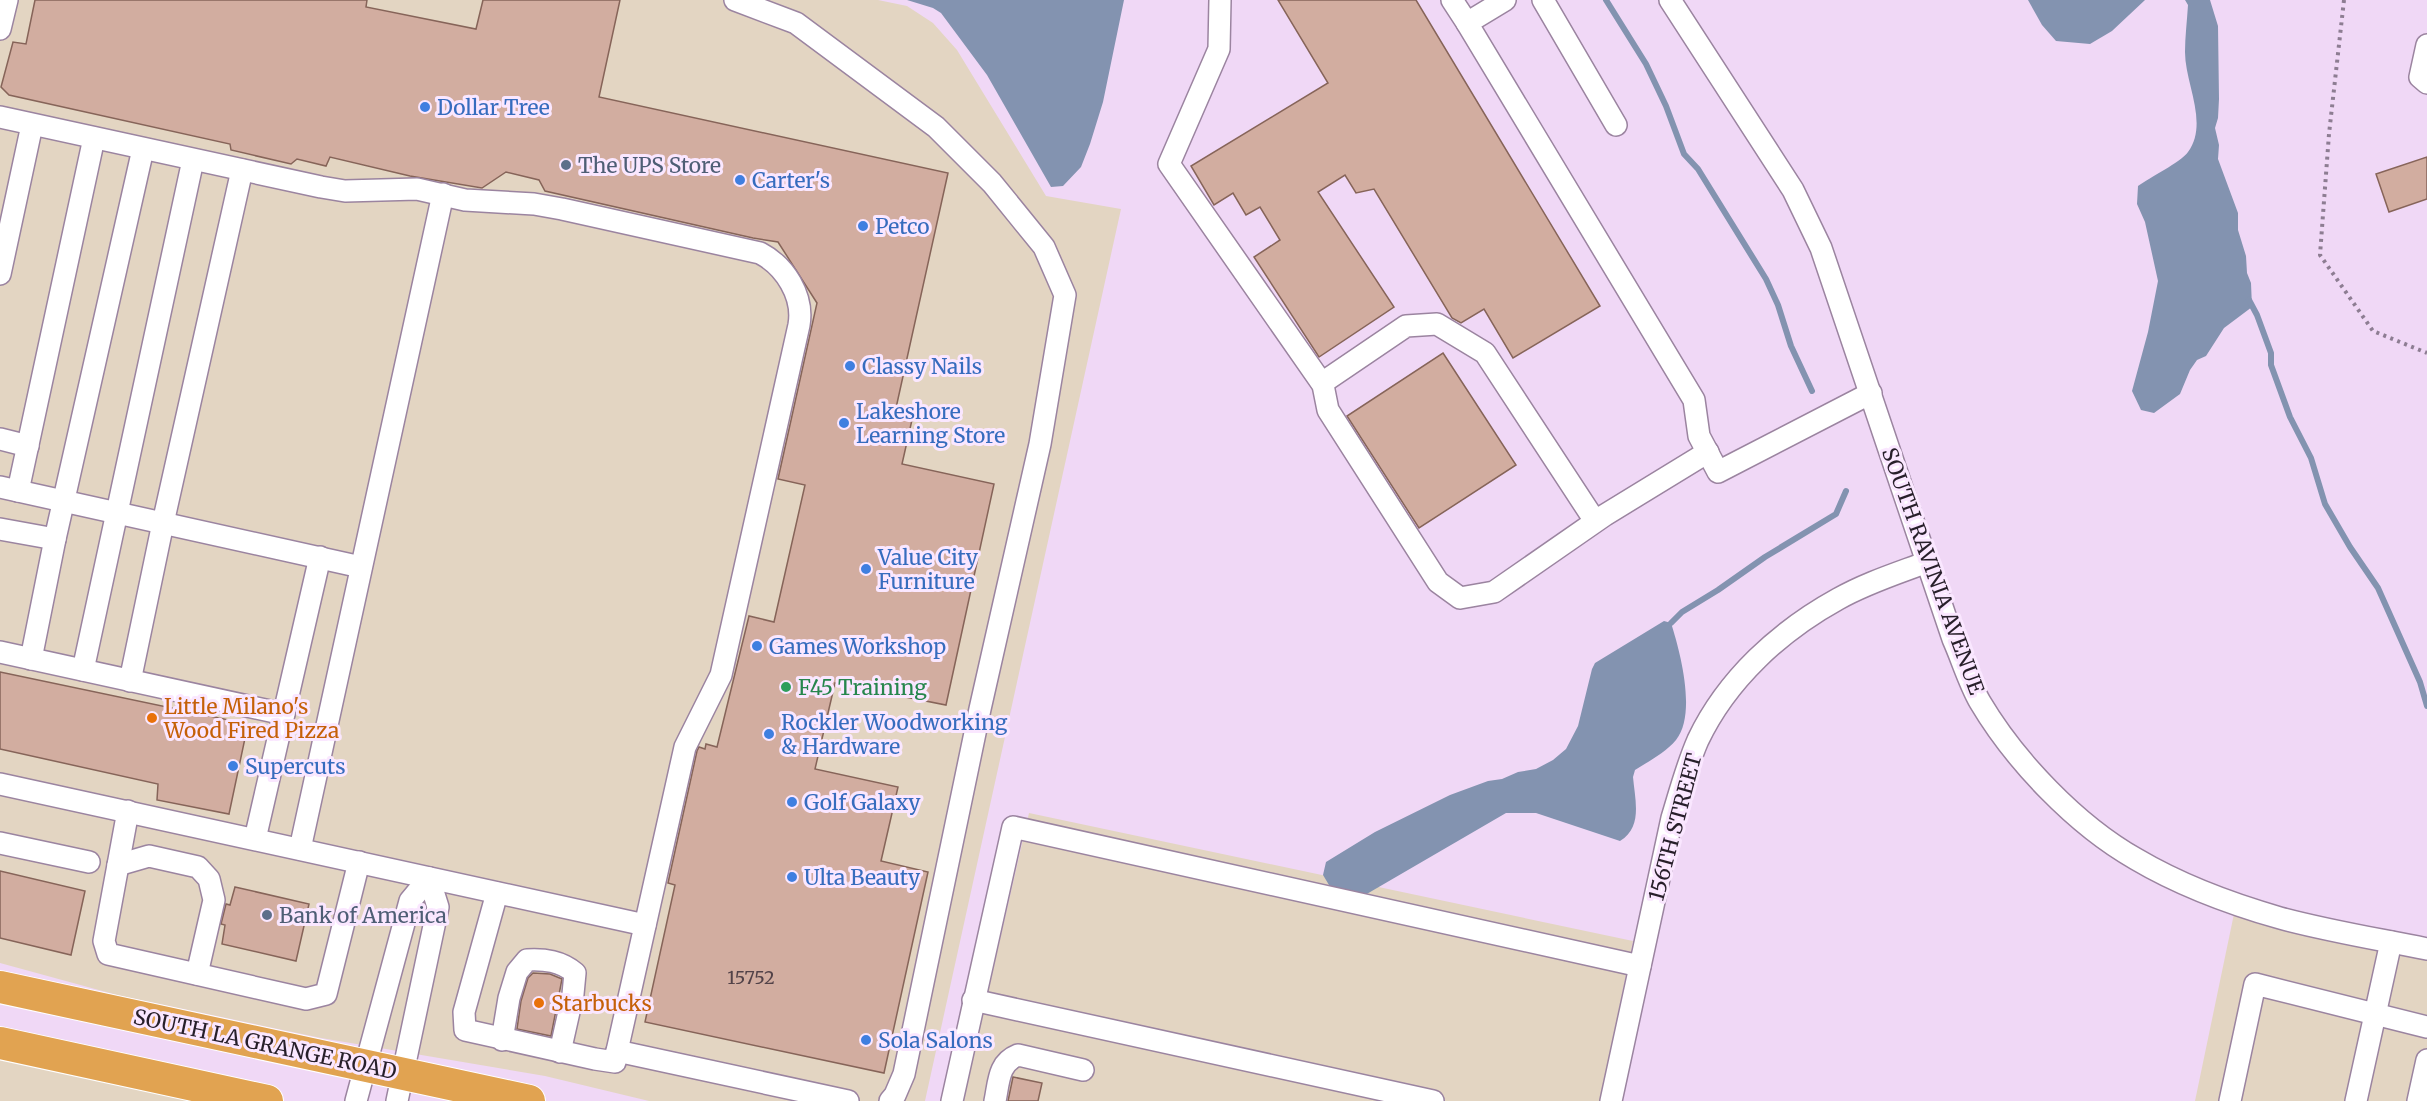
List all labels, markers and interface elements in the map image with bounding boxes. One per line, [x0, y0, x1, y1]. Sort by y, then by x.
place label: Dollar Tree [437, 94, 550, 121]
marker: Dollar Tree [418, 100, 432, 114]
place label: The UPS Store [578, 152, 721, 179]
marker: The UPS Store [559, 158, 573, 172]
place label: Carter's [752, 167, 830, 194]
marker: Carter's [733, 173, 747, 187]
place label: Petco [875, 213, 930, 240]
marker: Petco [856, 219, 870, 233]
place label: Classy Nails [862, 353, 982, 380]
marker: Classy Nails [843, 359, 857, 373]
place label: Lakeshore Learning Store [856, 398, 1005, 449]
marker: Lakeshore Learning Store [837, 416, 851, 430]
street label: SOUTH RAVINIA AVENUE [1876, 444, 1990, 699]
place label: Value City Furniture [877, 544, 979, 595]
marker: Value City Furniture [859, 562, 873, 576]
place label: Games Workshop [769, 633, 946, 660]
marker: Games Workshop [750, 639, 764, 653]
place label: F45 Training [798, 674, 927, 701]
marker: F45 Training [779, 680, 793, 694]
place label: Little Milano's Wood Fired Pizza [163, 693, 339, 744]
place label: Rockler Woodworking & Hardware [781, 709, 1008, 760]
marker: Little Milano's Wood Fired Pizza [145, 711, 159, 725]
marker: Rockler Woodworking & Hardware [762, 727, 776, 741]
street label: 156TH STREET [1642, 750, 1708, 904]
place label: Supercuts [245, 753, 346, 780]
marker: Supercuts [226, 759, 240, 773]
place label: Golf Galaxy [804, 789, 921, 816]
marker: Golf Galaxy [785, 795, 799, 809]
place label: Ulta Beauty [804, 864, 921, 891]
marker: Ulta Beauty [785, 870, 799, 884]
place label: Bank of America [279, 902, 447, 929]
marker: Bank of America [260, 908, 274, 922]
house number: 15752 [727, 966, 775, 989]
place label: Starbucks [551, 990, 652, 1017]
marker: Starbucks [532, 996, 546, 1010]
street label: SOUTH LA GRANGE ROAD [131, 1003, 399, 1085]
place label: Sola Salons [878, 1027, 993, 1054]
marker: Sola Salons [859, 1033, 873, 1047]

